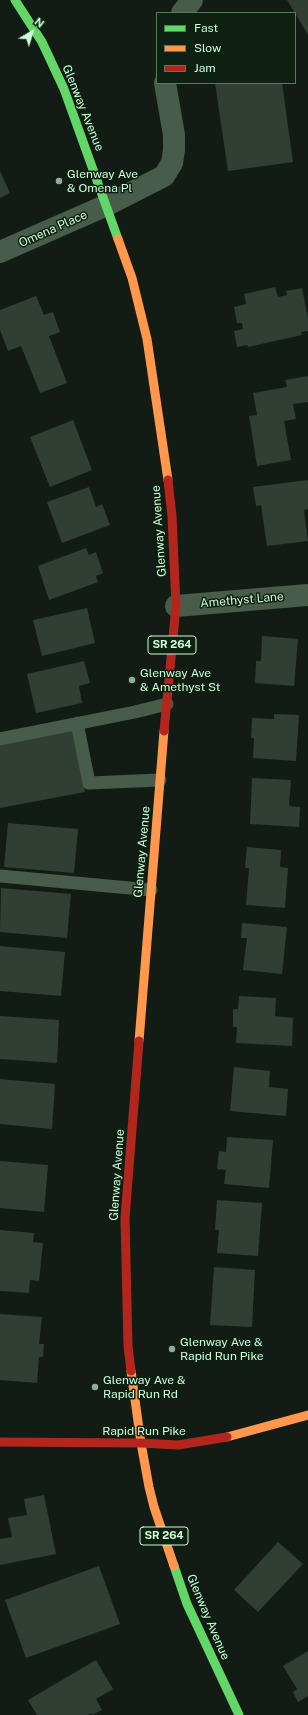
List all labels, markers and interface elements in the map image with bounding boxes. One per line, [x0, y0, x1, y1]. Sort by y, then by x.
north arrow [12, 12, 52, 52]
legend [156, 12, 296, 84]
text: N [32, 15, 46, 30]
text: Fast [194, 21, 218, 35]
text: Slow [194, 41, 221, 55]
text: Jam [194, 61, 216, 75]
street label: Glenway Avenue [59, 63, 107, 153]
place label: Glenway Ave & Omena Pl [67, 167, 138, 195]
marker: Glenway Ave & Omena Pl [54, 176, 64, 186]
street label: Omena Place [17, 207, 89, 251]
street label: Glenway Avenue [149, 485, 169, 577]
street label: Amethyst Lane [200, 589, 284, 611]
road number: SR 264 [148, 636, 196, 654]
place label: Glenway Ave & Amethyst St [140, 666, 221, 694]
marker: Glenway Ave & Amethyst St [127, 675, 137, 685]
street label: Glenway Avenue [131, 806, 153, 898]
street label: Glenway Avenue [107, 1129, 127, 1221]
place label: Glenway Ave & Rapid Run Pike [180, 1335, 264, 1363]
marker: Glenway Ave & Rapid Run Pike [167, 1344, 177, 1354]
place label: Glenway Ave & Rapid Run Rd [103, 1373, 186, 1401]
marker: Glenway Ave & Rapid Run Rd [90, 1382, 100, 1392]
street label: Rapid Run Pike [102, 1424, 186, 1438]
road number: SR 264 [140, 1527, 188, 1545]
street label: Glenway Avenue [183, 1572, 233, 1662]

